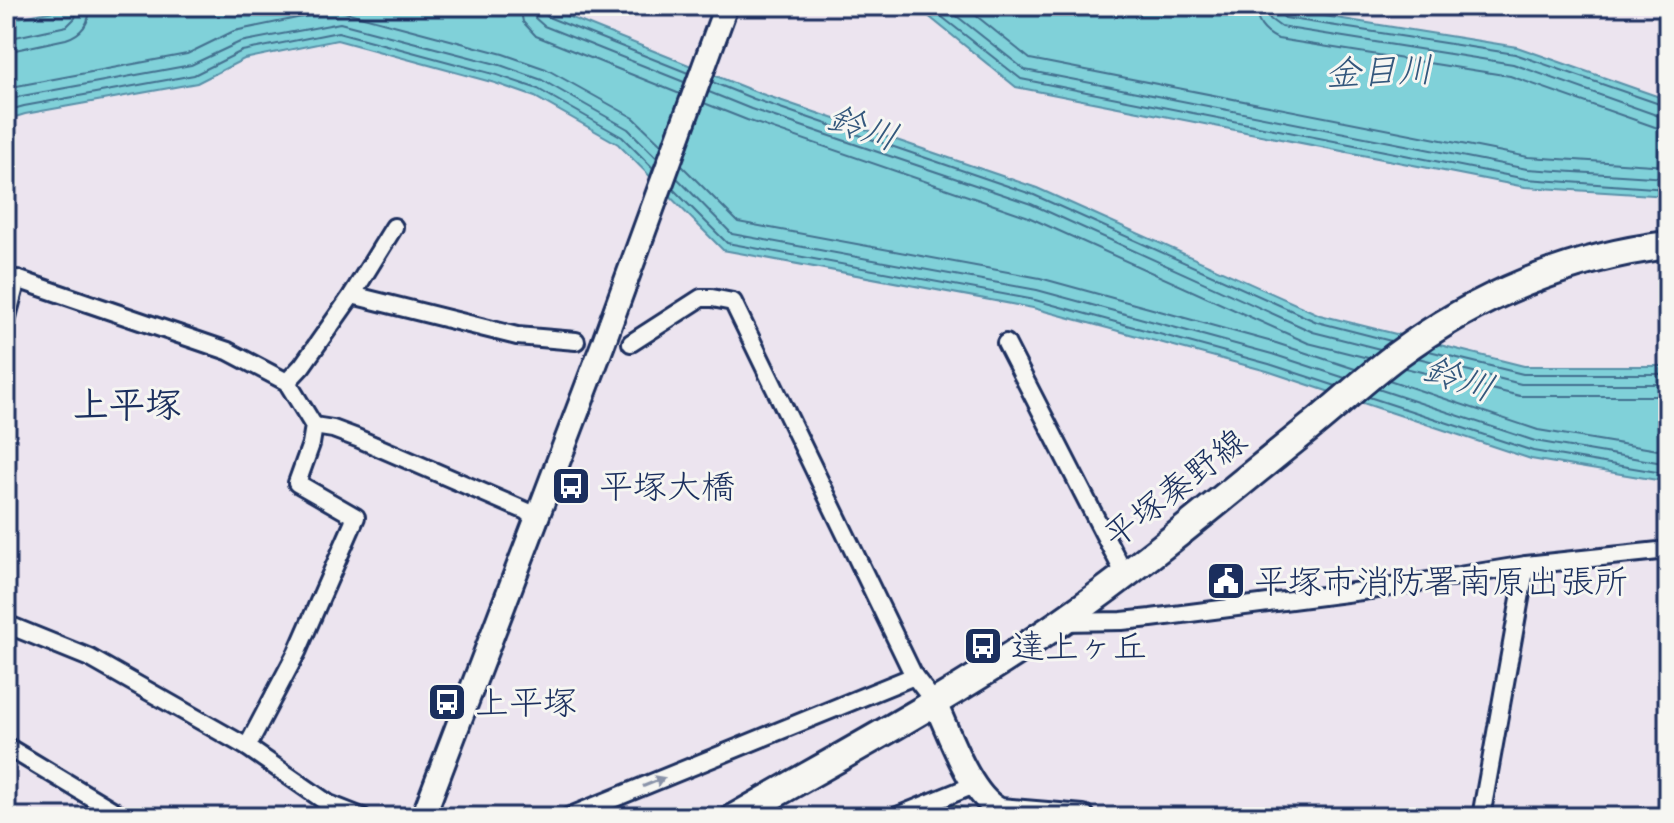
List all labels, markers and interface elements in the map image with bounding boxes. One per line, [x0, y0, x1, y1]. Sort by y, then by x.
water label: 金目川 [1324, 48, 1434, 94]
water label: 鈴川 [822, 95, 904, 159]
water label: 鈴川 [1418, 346, 1500, 410]
district label: 上平塚 [73, 383, 181, 426]
street label: 平塚秦野線 [1095, 420, 1255, 556]
bus stop icon: 平塚大橋 [550, 465, 592, 507]
place label: 平塚大橋 [599, 466, 735, 507]
public building icon: 平塚市消防署南原出張所 [1205, 560, 1247, 602]
place label: 平塚市消防署南原出張所 [1254, 561, 1628, 602]
bus stop icon: 達上ヶ丘 [962, 625, 1004, 667]
place label: 達上ヶ丘 [1011, 626, 1147, 667]
bus stop icon: 上平塚 [426, 681, 468, 723]
place label: 上平塚 [475, 682, 577, 723]
one-way arrow [642, 775, 666, 788]

